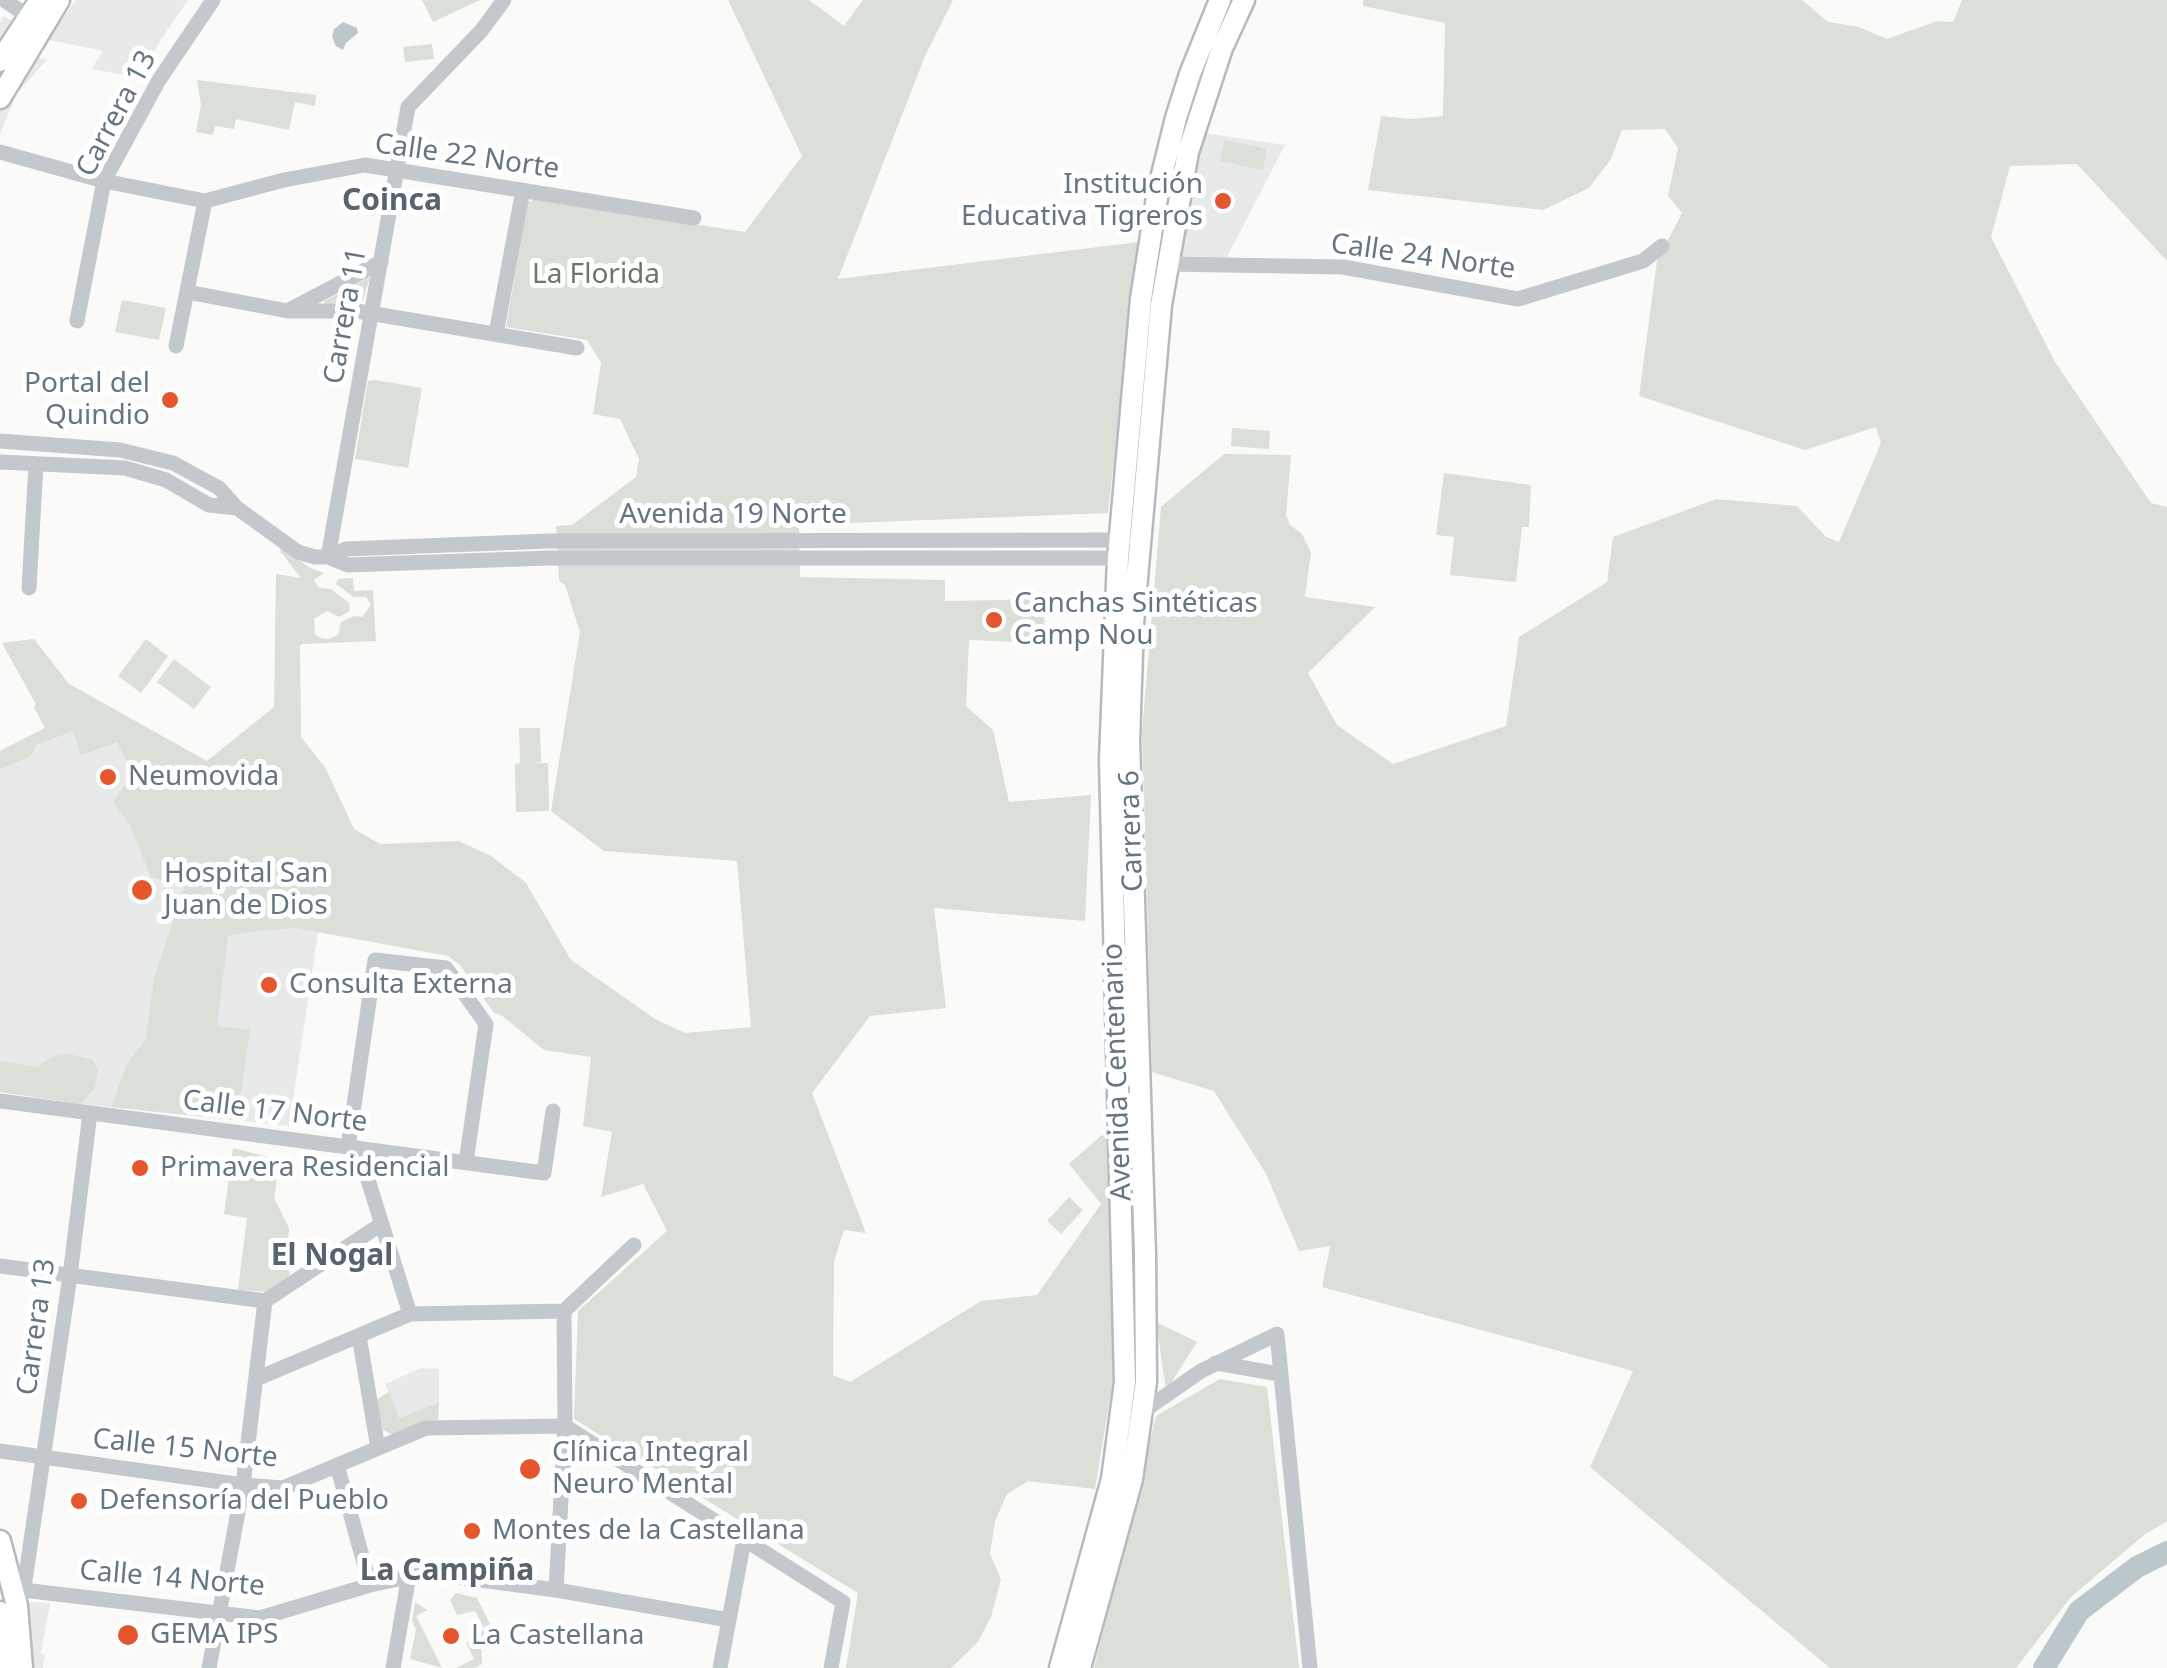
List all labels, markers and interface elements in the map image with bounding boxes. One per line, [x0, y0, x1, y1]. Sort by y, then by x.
street label: Carrera 13 [70, 45, 164, 183]
street label: Calle 22 Norte [373, 127, 561, 187]
place label: Institución Educativa Tigreros [961, 168, 1203, 234]
district label: Coinca [342, 183, 442, 219]
marker: Institución Educativa Tigreros [1212, 190, 1234, 212]
street label: Calle 24 Norte [1329, 227, 1517, 287]
street label: Carrera 11 [317, 245, 375, 387]
park label: La Florida [532, 258, 660, 292]
place label: Portal del Quindio [24, 367, 150, 433]
marker: Portal del Quindio [159, 389, 181, 411]
street label: Avenida 19 Norte [619, 498, 847, 532]
place label: Canchas Sintéticas Camp Nou [1014, 587, 1258, 653]
marker: Canchas Sintéticas Camp Nou [983, 609, 1005, 631]
place label: Neumovida [128, 760, 279, 794]
marker: Neumovida [97, 766, 119, 788]
street label: Carrera 6 [1113, 770, 1151, 892]
place label: Hospital San Juan de Dios [164, 857, 328, 923]
marker: Hospital San Juan de Dios [129, 877, 155, 903]
street label: Avenida Centenario [1097, 942, 1139, 1202]
place label: Consulta Externa [289, 968, 513, 1002]
marker: Consulta Externa [258, 974, 280, 996]
street label: Calle 17 Norte [181, 1084, 369, 1140]
place label: Primavera Residencial [160, 1151, 449, 1185]
marker: Primavera Residencial [129, 1157, 151, 1179]
district label: El Nogal [271, 1238, 393, 1274]
street label: Carrera 13 [11, 1256, 63, 1398]
street label: Calle 15 Norte [91, 1423, 279, 1475]
place label: Clínica Integral Neuro Mental [552, 1436, 749, 1502]
marker: Clínica Integral Neuro Mental [517, 1456, 543, 1482]
place label: Defensoría del Pueblo [99, 1484, 389, 1518]
marker: Defensoría del Pueblo [68, 1490, 90, 1512]
place label: Montes de la Castellana [492, 1514, 805, 1548]
marker: Montes de la Castellana [461, 1520, 483, 1542]
district label: La Campiña [360, 1553, 534, 1589]
street label: Calle 14 Norte [78, 1554, 266, 1604]
place label: GEMA IPS [150, 1618, 278, 1652]
place label: La Castellana [471, 1619, 645, 1653]
marker: GEMA IPS [115, 1622, 141, 1648]
marker: La Castellana [440, 1625, 462, 1647]

